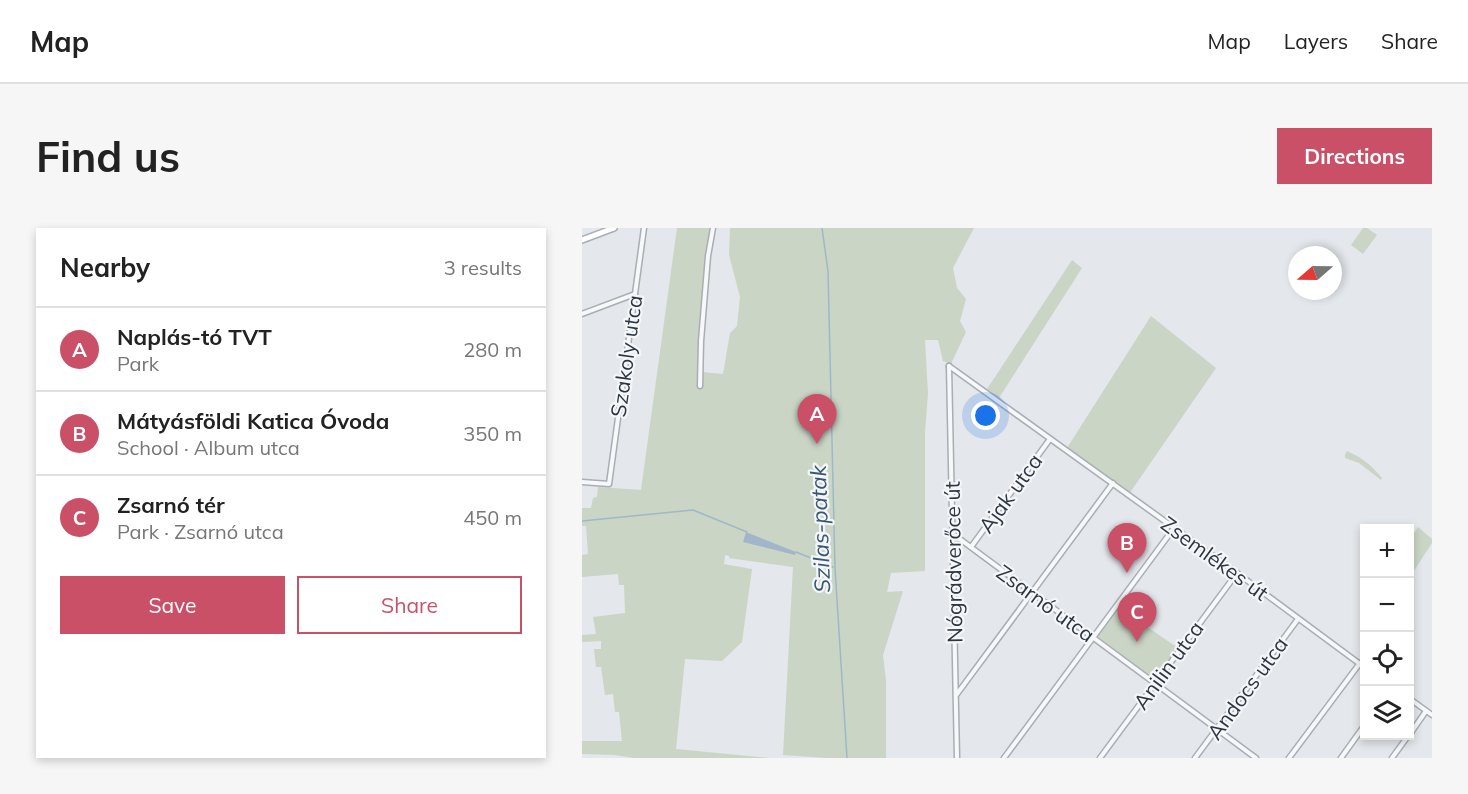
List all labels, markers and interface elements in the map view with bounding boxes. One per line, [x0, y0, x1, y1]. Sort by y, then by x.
text: Map [30, 24, 89, 59]
text: Map [1208, 28, 1251, 54]
text: Layers [1284, 28, 1348, 54]
text: Share [1381, 28, 1438, 54]
button: Directions [1277, 128, 1432, 184]
text: Find us [36, 130, 180, 183]
north arrow [1288, 246, 1342, 300]
text: Nearby [60, 251, 150, 284]
text: 3 results [444, 255, 522, 280]
street label: Szakoly utca [605, 293, 647, 419]
text: Naplás-tó TVT [117, 323, 272, 351]
text: A [72, 337, 87, 362]
text: 280 m [463, 337, 522, 362]
text: Park [117, 351, 159, 376]
pin: A [798, 394, 836, 444]
your location [971, 401, 1000, 430]
text: Mátyásföldi Katica Óvoda [117, 407, 389, 435]
text: B [73, 421, 86, 446]
text: 350 m [463, 421, 522, 446]
text: School · Album utca [117, 435, 300, 460]
street label: Ajak utca [973, 448, 1047, 538]
water label: Szilas-patak [804, 464, 836, 593]
street label: Nógrádverőce út [939, 481, 967, 643]
text: Zsarnó tér [117, 491, 225, 519]
text: C [73, 505, 86, 530]
text: 450 m [463, 505, 522, 530]
street label: Zsemlékes út [1156, 510, 1274, 606]
text: Park · Zsarnó utca [117, 519, 284, 544]
pin: B [1108, 524, 1146, 573]
map controls [1360, 524, 1414, 740]
button: + [1360, 524, 1414, 578]
street label: Zsarnó utca [992, 559, 1100, 647]
button: Save [60, 576, 285, 634]
button: Share [297, 576, 522, 634]
button: − [1360, 578, 1414, 632]
pin: C [1118, 592, 1156, 642]
street label: Anilin utca [1127, 616, 1209, 714]
street label: Andocs utca [1201, 631, 1293, 745]
button: locate [1360, 632, 1414, 686]
button: layers [1360, 686, 1414, 740]

